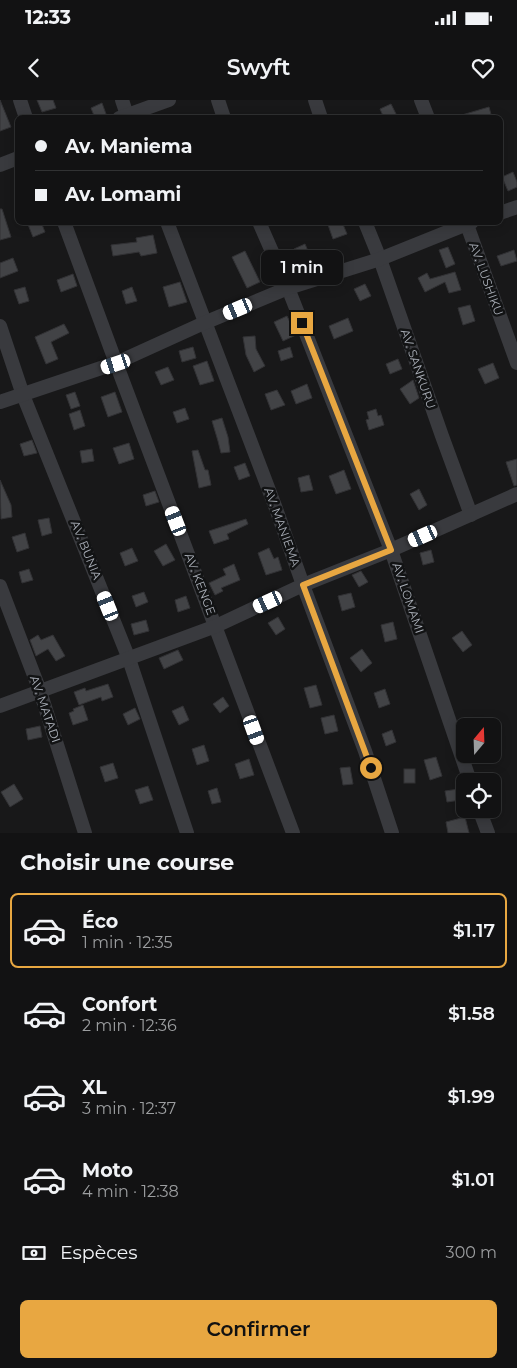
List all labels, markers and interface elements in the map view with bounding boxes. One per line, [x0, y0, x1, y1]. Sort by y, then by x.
text: 12:33 [25, 6, 71, 29]
icon: back [20, 54, 48, 82]
text: Swyft [227, 54, 290, 81]
icon: heart [469, 54, 497, 82]
text: Av. Maniema [65, 135, 193, 158]
text: Av. Lomami [65, 183, 181, 206]
street label: AV. LUSHIKU [466, 240, 507, 318]
callout: 1 min [261, 250, 343, 286]
text: 1 min [281, 258, 323, 277]
car [221, 296, 254, 322]
route end [291, 312, 313, 334]
street label: AV. SANKURU [398, 327, 439, 411]
car [99, 352, 132, 376]
street label: AV. MANIEMA [261, 485, 304, 569]
car [163, 504, 188, 538]
street label: AV. BUNIA [68, 518, 105, 582]
car [406, 523, 439, 549]
street label: AV. KENGE [182, 551, 219, 617]
street label: AV. LOMAMI [389, 560, 428, 635]
car [95, 589, 120, 623]
car [251, 589, 284, 615]
street label: AV. MATADI [27, 673, 64, 744]
car [241, 713, 266, 747]
north arrow [456, 718, 501, 762]
map controls [456, 718, 501, 818]
route start [360, 757, 382, 779]
button: locate [456, 773, 501, 818]
text: Choisir une course [20, 849, 234, 876]
icon: car [22, 908, 67, 953]
text: Éco [82, 910, 118, 933]
text: $1.17 [453, 919, 495, 942]
text: 1 min · 12:35 [82, 933, 173, 952]
icon: car [22, 991, 67, 1036]
text: Confort [82, 993, 157, 1016]
text: $1.58 [448, 1002, 495, 1025]
text: 2 min · 12:36 [82, 1016, 177, 1035]
icon: car [22, 1074, 67, 1119]
text: XL [82, 1076, 107, 1099]
text: $1.99 [448, 1085, 495, 1108]
text: 3 min · 12:37 [82, 1099, 176, 1118]
icon: car [22, 1157, 67, 1202]
text: Moto [82, 1159, 133, 1182]
text: $1.01 [452, 1168, 495, 1191]
text: 4 min · 12:38 [82, 1182, 179, 1201]
icon: cash [20, 1239, 48, 1267]
text: Espèces [60, 1241, 137, 1264]
text: 300 m [446, 1243, 497, 1262]
button: Confirmer [20, 1300, 497, 1358]

